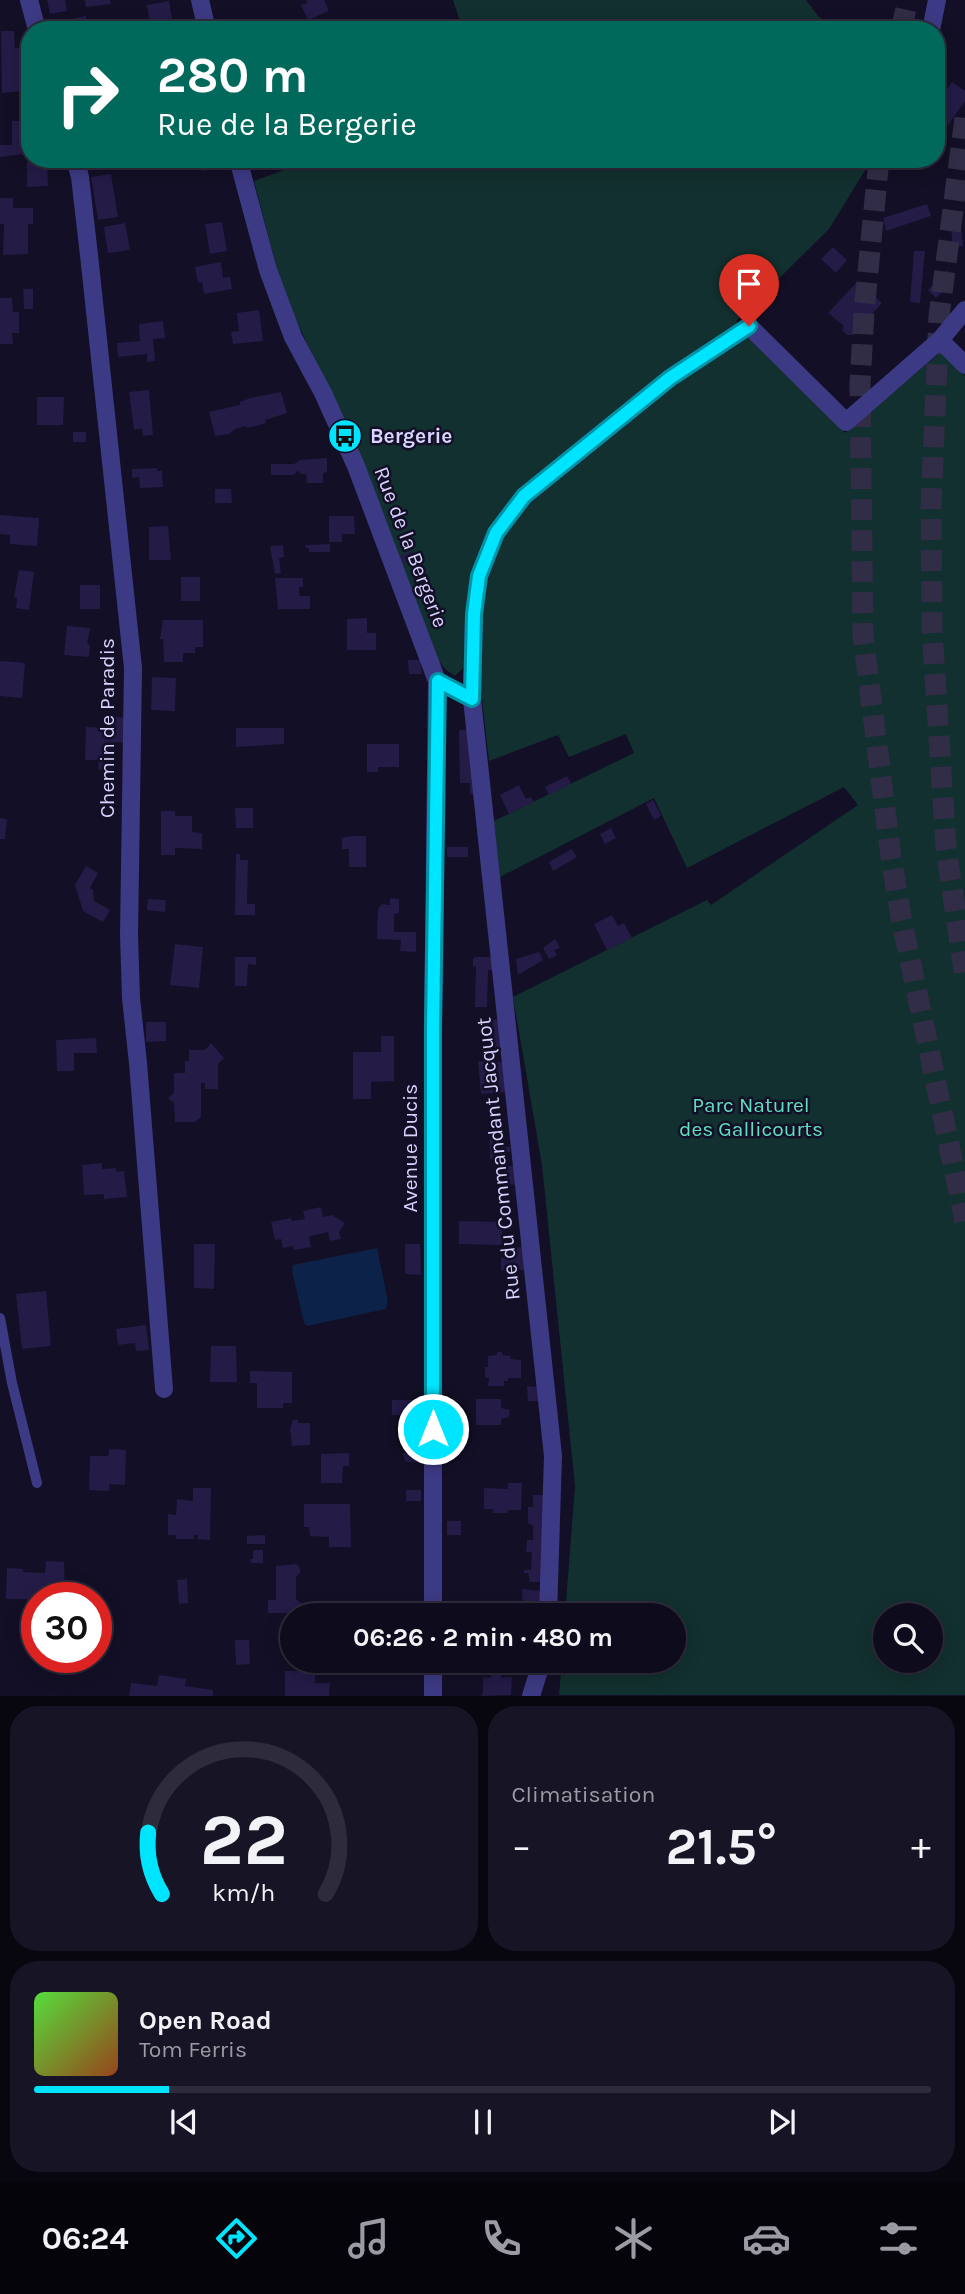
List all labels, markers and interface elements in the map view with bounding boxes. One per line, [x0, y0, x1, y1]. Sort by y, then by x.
text: 280 m [157, 47, 308, 104]
icon: right [42, 49, 133, 140]
text: Rue de la Bergerie [157, 106, 417, 143]
pin [719, 254, 779, 326]
icon: arrive [730, 265, 768, 303]
bus stop icon: Bergerie [326, 417, 364, 455]
place label: Bergerie [370, 424, 452, 448]
street label: Rue de la Bergerie [369, 463, 453, 631]
street label: Chemin de Paradis [95, 638, 119, 818]
street label: Rue du Commandant Jacquot [471, 1016, 525, 1302]
street label: Avenue Ducis [398, 1084, 422, 1212]
park label: Parc Naturel des Gallicourts [679, 1093, 823, 1141]
position arrow [396, 1392, 470, 1466]
speed limit sign: 30 [21, 1582, 112, 1673]
map controls [873, 1603, 943, 1673]
button: search [873, 1603, 943, 1673]
text: 06:26 · 2 min · 480 m [353, 1622, 613, 1653]
text: Climatisation [512, 1781, 655, 1808]
text: 22 [200, 1798, 288, 1883]
text: 21.5° [665, 1816, 777, 1877]
text: − [512, 1824, 531, 1869]
text: + [911, 1824, 931, 1869]
text: km/h [212, 1878, 275, 1907]
text: Open Road [139, 2005, 272, 2036]
text: Tom Ferris [139, 2036, 247, 2063]
icon: previous [165, 2103, 203, 2141]
icon: pause [464, 2103, 502, 2141]
icon: next [763, 2103, 801, 2141]
icon: directions [212, 2214, 261, 2263]
icon: music [344, 2214, 393, 2263]
icon: phone [477, 2214, 526, 2263]
icon: climate [609, 2214, 658, 2263]
icon: car [742, 2214, 791, 2263]
icon: filters [874, 2214, 923, 2263]
text: 06:24 [42, 2220, 128, 2257]

